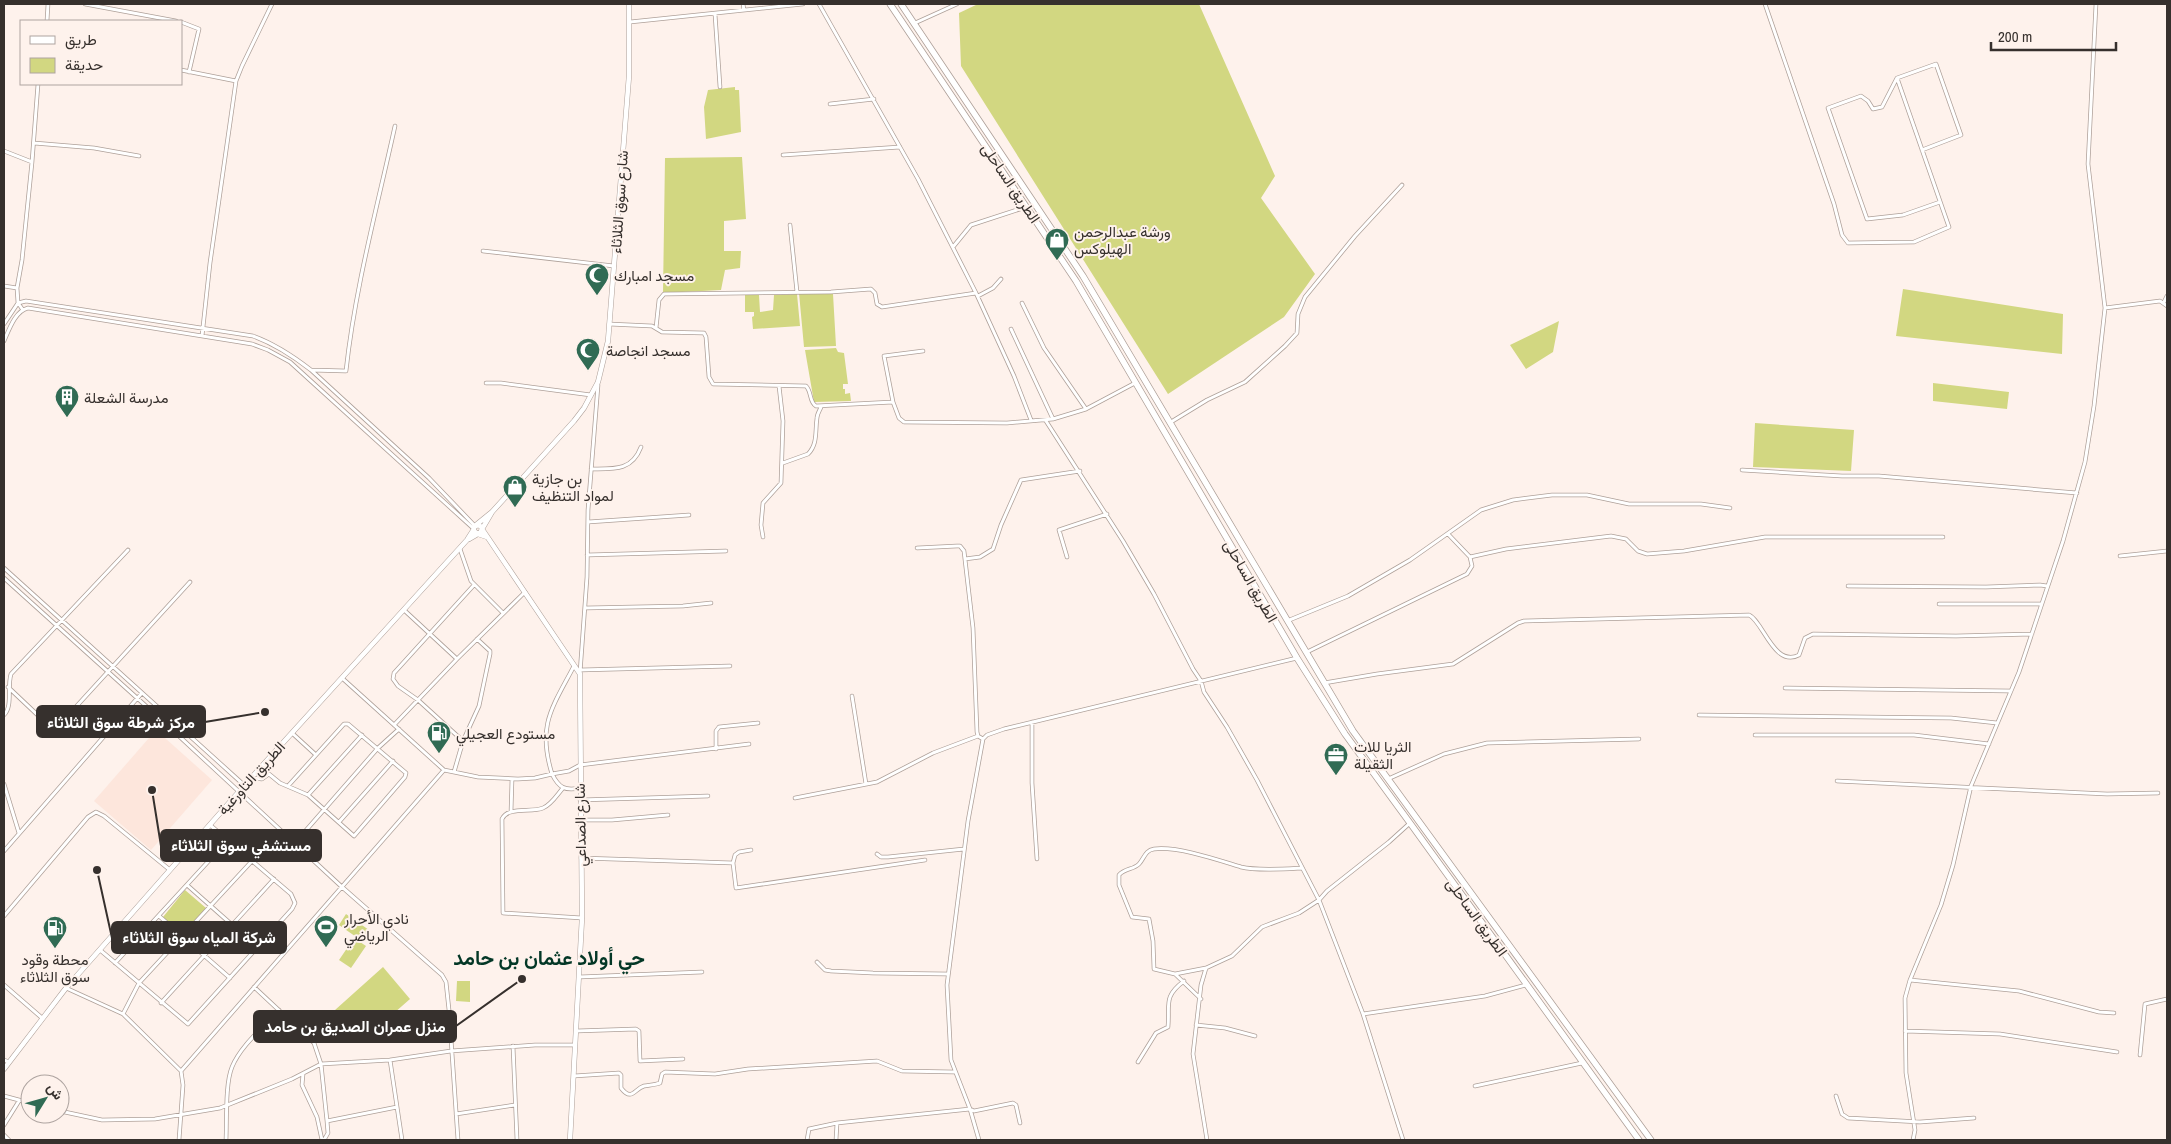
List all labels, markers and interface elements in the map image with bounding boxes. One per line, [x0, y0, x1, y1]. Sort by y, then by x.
legend [20, 20, 182, 85]
scale bar [1991, 20, 2116, 52]
text: 200 m [1998, 26, 2032, 47]
text: طريق [65, 29, 97, 50]
text: حديقة [65, 54, 103, 75]
street label: الطريق الساحلى [976, 139, 1046, 227]
street label: شارع سوق الثلاثاء [605, 150, 634, 254]
place label: ورشة عبدالرحمن الهيلوكس [1074, 221, 1171, 259]
shop icon: ورشة عبدالرحمن الهيلوكس [1044, 227, 1070, 261]
mosque icon: مسجد امبارك [584, 262, 610, 296]
place label: مسجد امبارك [614, 265, 694, 286]
mosque icon: مسجد انجاصة [575, 337, 601, 371]
place label: مسجد انجاصة [606, 340, 691, 361]
building icon: مدرسة الشعلة [54, 384, 80, 418]
place label: مدرسة الشعلة [84, 387, 169, 408]
place label: بن جازية لمواد التنظيف [532, 468, 614, 506]
shop icon: بن جازية لمواد التنظيف [502, 474, 528, 508]
street label: الطريق الساحلى [1219, 536, 1283, 626]
callout: مركز شرطة سوق الثلاثاء [37, 706, 205, 737]
text: مركز شرطة سوق الثلاثاء [47, 711, 195, 733]
fuel station icon: مستودع العجيلي [426, 720, 452, 754]
place label: مستودع العجيلي [456, 723, 555, 747]
place label: الثريا للات الثقيلة [1354, 736, 1411, 774]
street label: الطريق التاورغية [212, 737, 290, 819]
office icon: الثريا للات الثقيلة [1323, 742, 1349, 776]
street label: شارع الصداعي [569, 783, 594, 867]
callout: مستشفي سوق الثلاثاء [161, 830, 321, 861]
text: مستشفي سوق الثلاثاء [171, 834, 311, 859]
street label: الطريق الساحلى [1441, 873, 1513, 961]
place label: نادي الأحرار الرياضي [343, 908, 409, 949]
sports icon: نادي الأحرار الرياضي [313, 914, 339, 948]
fuel station icon: محطة وقود سوق الثلاثاء [42, 915, 68, 949]
callout: شركة المياه سوق الثلاثاء [112, 922, 286, 953]
text: شركة المياه سوق الثلاثاء [122, 926, 276, 948]
district label: حي أولاد عثمان بن حامد [453, 944, 645, 975]
place label: محطة وقود سوق الثلاثاء [20, 949, 90, 987]
callout: منزل عمران الصديق بن حامد [254, 1011, 456, 1042]
text: منزل عمران الصديق بن حامد [264, 1015, 446, 1037]
north arrow [20, 1074, 70, 1124]
text: ش [43, 1079, 68, 1103]

